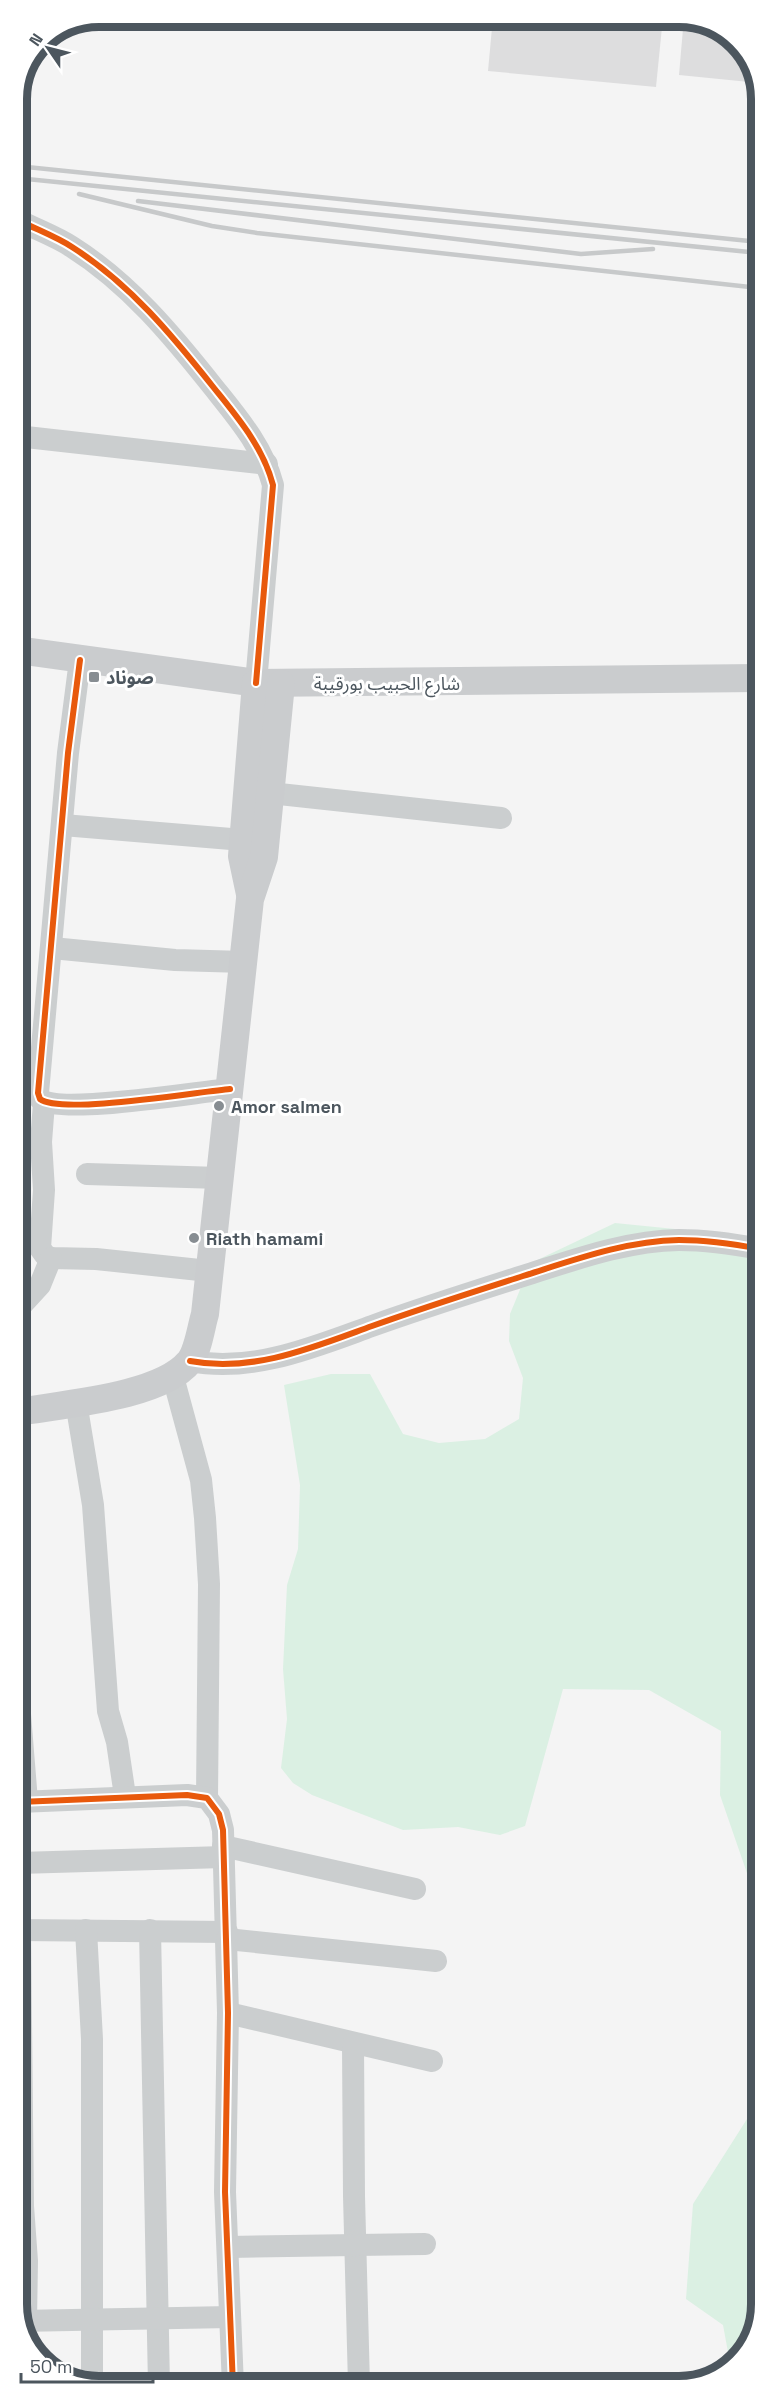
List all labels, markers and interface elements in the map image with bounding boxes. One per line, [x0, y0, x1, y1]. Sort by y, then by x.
north arrow [18, 18, 78, 78]
text: N [24, 29, 48, 50]
place label: صوناد [106, 666, 154, 689]
marker: صوناد [87, 670, 101, 684]
street label: شارع الحبيب بورقيبة [314, 672, 460, 698]
place label: Amor salmen [231, 1095, 342, 1118]
marker: Amor salmen [212, 1099, 226, 1113]
place label: Riath hamami [206, 1227, 323, 1250]
marker: Riath hamami [187, 1231, 201, 1245]
scale bar [21, 2346, 153, 2384]
text: 50 m [30, 2355, 72, 2378]

